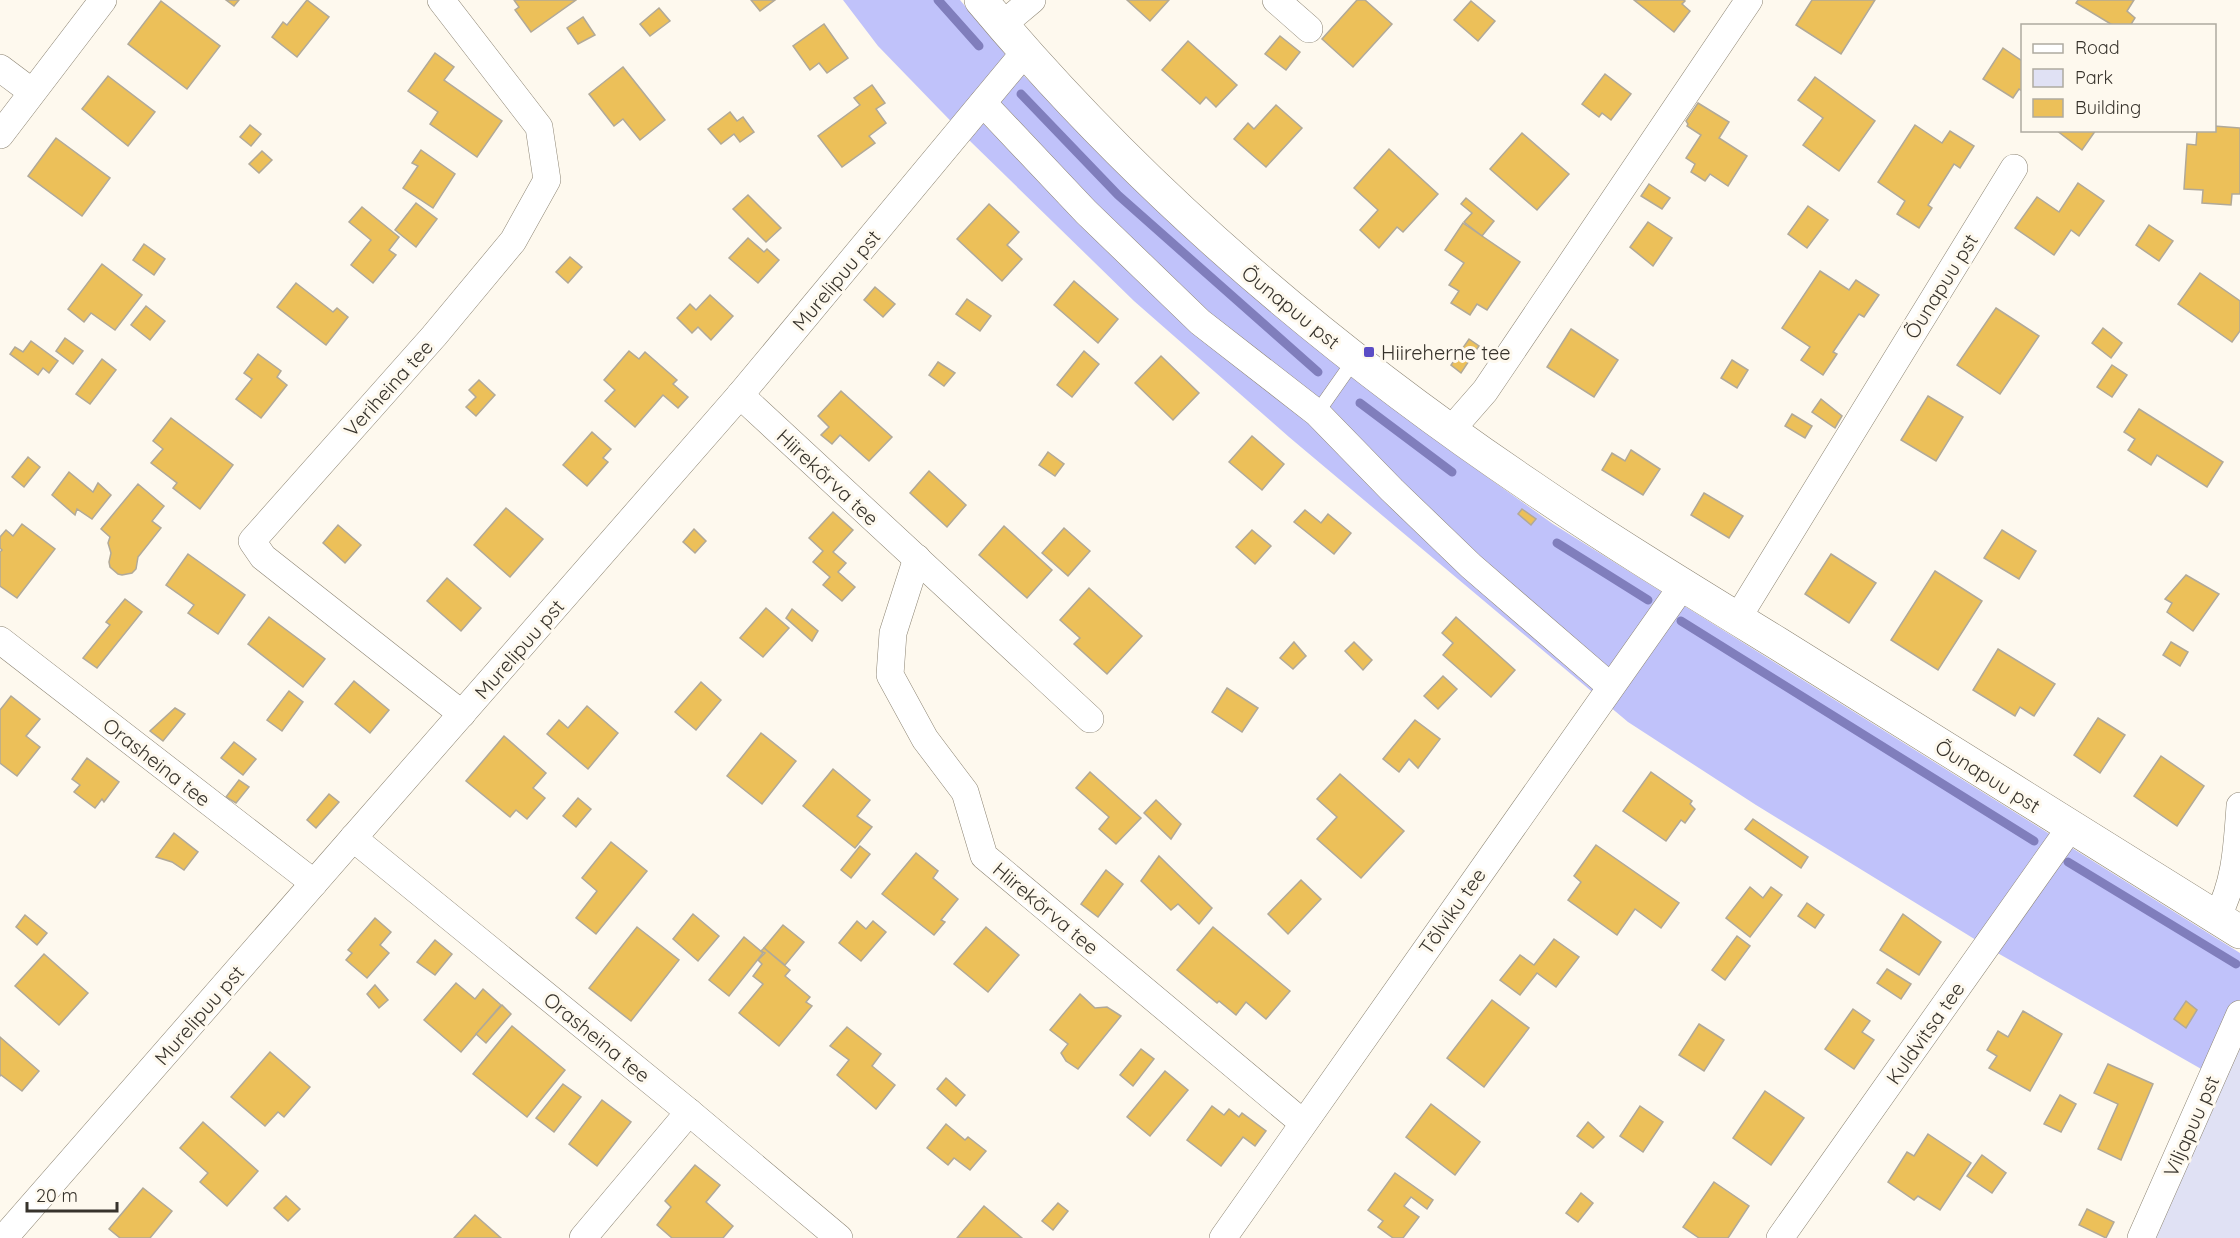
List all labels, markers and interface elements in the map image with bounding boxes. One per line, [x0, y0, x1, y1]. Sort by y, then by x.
legend [2021, 24, 2216, 132]
text: Road [2075, 36, 2120, 59]
text: Park [2075, 66, 2113, 89]
text: Building [2075, 96, 2141, 119]
street label: Murelipuu pst [787, 224, 886, 336]
street label: Õunapuu pst [1899, 229, 1983, 343]
street label: Õunapuu pst [1237, 260, 1345, 354]
street label: Veriheina tee [338, 334, 438, 442]
place label: Hiireherne tee [1381, 340, 1510, 365]
marker: Hiireherne tee [1362, 345, 1376, 359]
street label: Hiirekõrva tee [772, 423, 884, 531]
street label: Murelipuu pst [469, 594, 569, 704]
street label: Orasheina tee [98, 712, 216, 812]
street label: Õunapuu pst [1931, 734, 2045, 818]
street label: Hiirekõrva tee [988, 857, 1104, 959]
street label: Tõlviku tee [1413, 863, 1491, 959]
street label: Murelipuu pst [149, 960, 249, 1070]
street label: Kuldvitsa tee [1880, 977, 1970, 1089]
street label: Orasheina tee [539, 986, 655, 1088]
street label: Viljapuu pst [2158, 1071, 2224, 1180]
scale bar [27, 1175, 117, 1213]
text: 20 m [36, 1184, 78, 1207]

